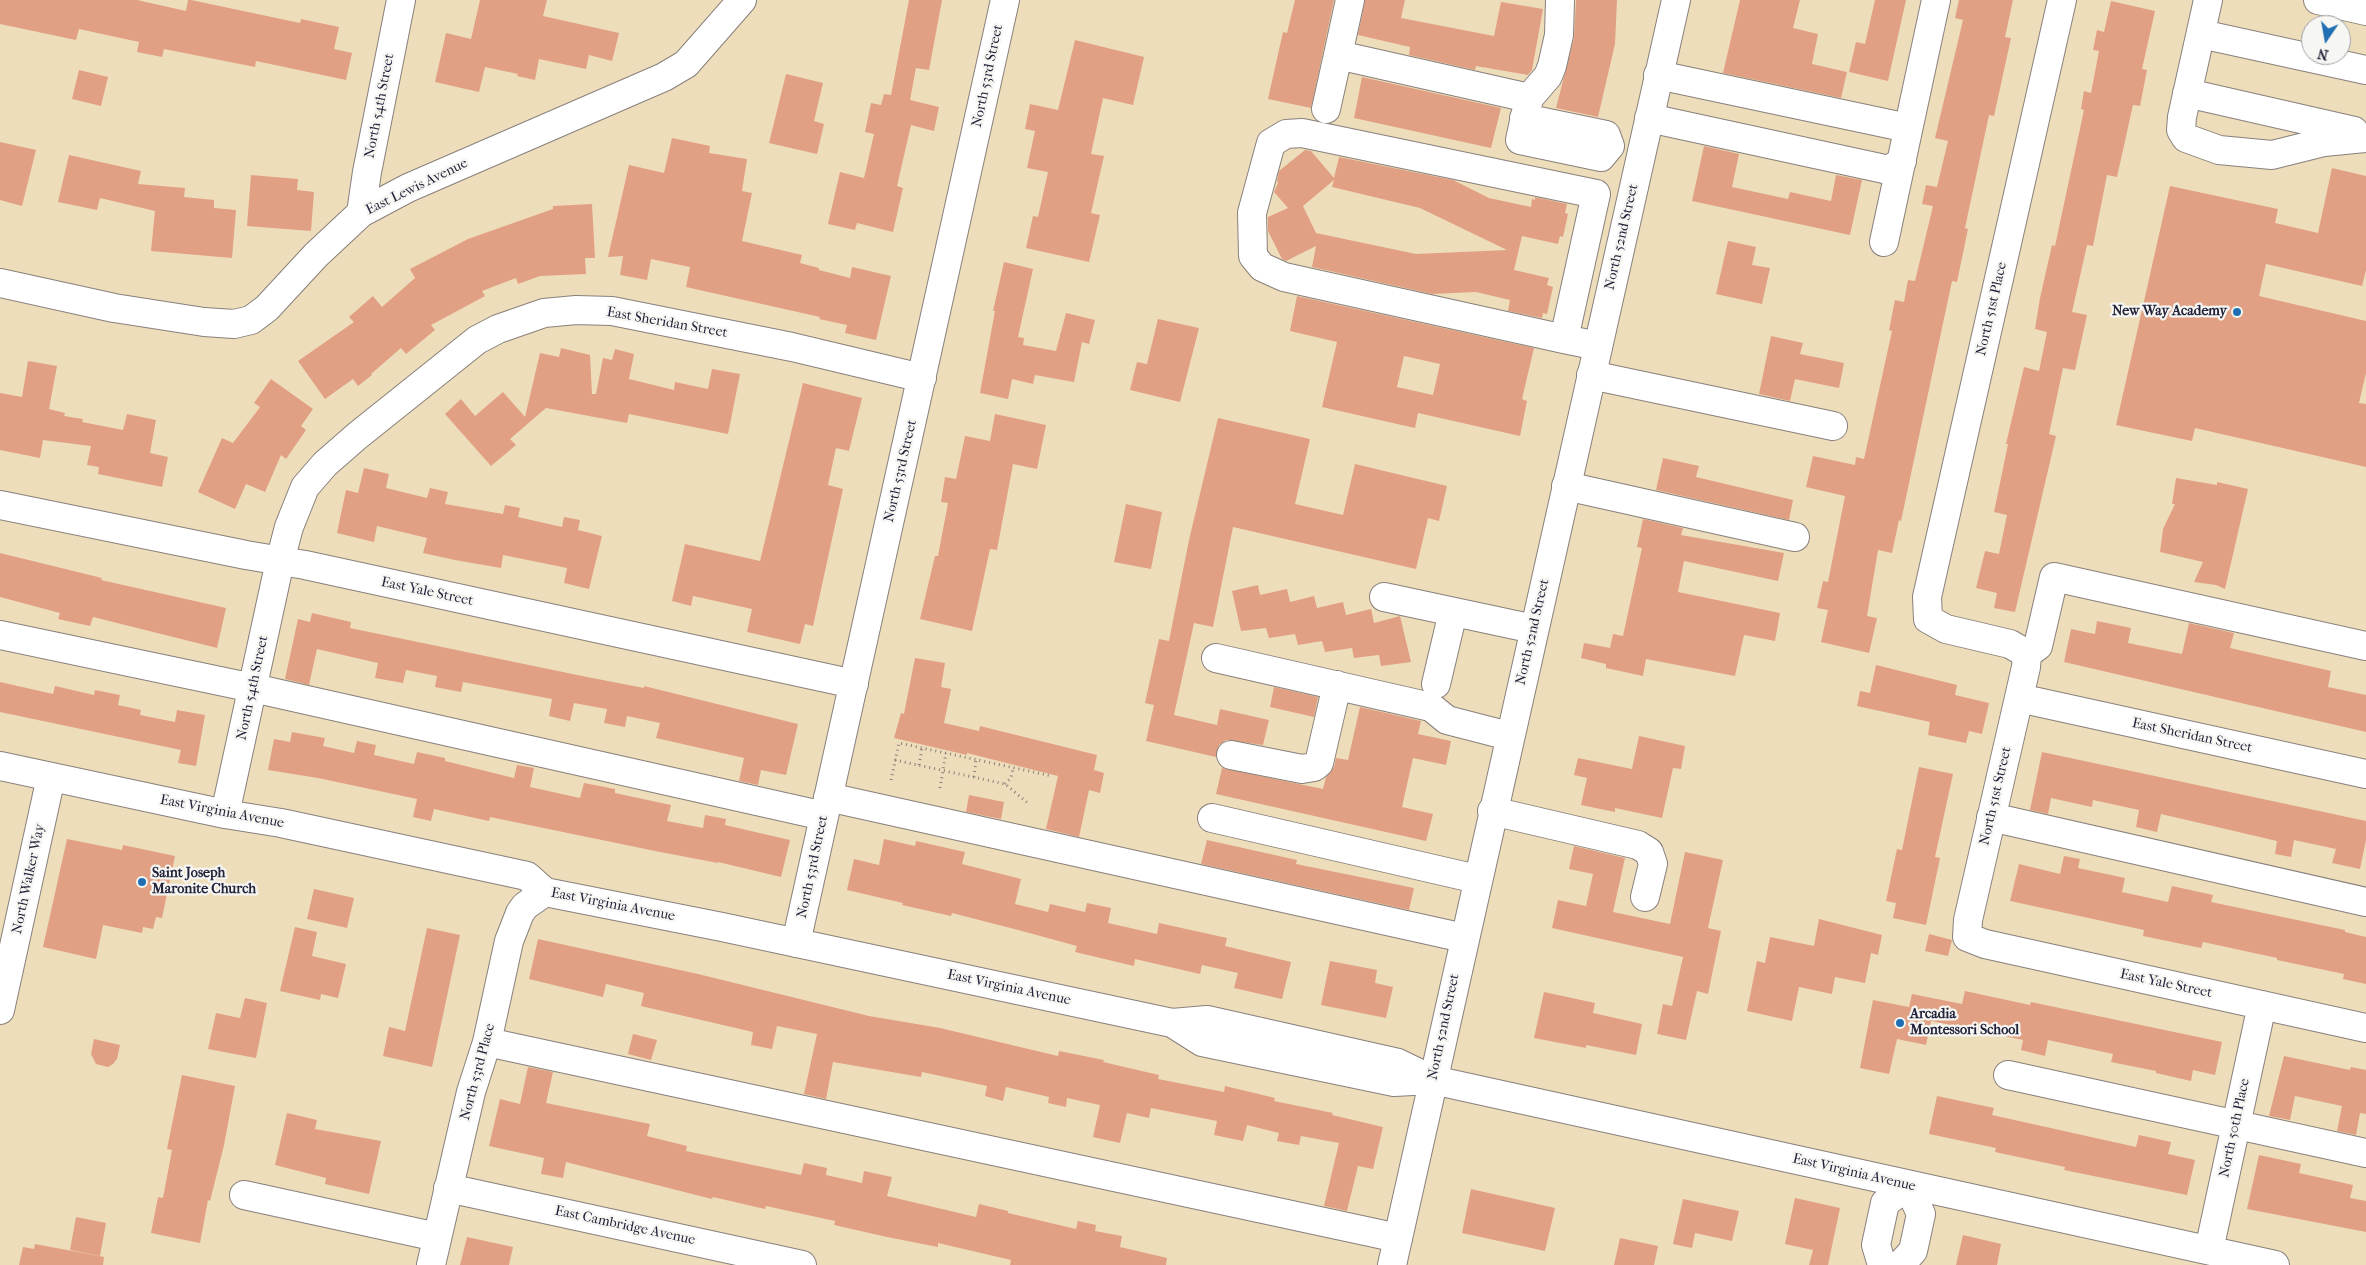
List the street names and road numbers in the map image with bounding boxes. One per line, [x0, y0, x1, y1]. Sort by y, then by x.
street label: North 53rd Street [969, 23, 1007, 129]
street label: North 54th Street [362, 52, 398, 160]
street label: East Lewis Avenue [363, 155, 471, 219]
street label: North 52nd Street [1602, 182, 1642, 292]
street label: North 51st Place [1973, 261, 2011, 357]
street label: East Sheridan Street [605, 304, 729, 342]
street label: North 53rd Street [881, 418, 921, 524]
street label: East Yale Street [379, 574, 475, 610]
street label: North 52nd Street [1513, 577, 1553, 687]
street label: North 54th Street [234, 634, 272, 742]
street label: East Sheridan Street [2130, 715, 2254, 757]
street label: North 51st Street [1977, 745, 2015, 847]
street label: East Virginia Avenue [159, 792, 285, 832]
street label: North 53rd Street [794, 814, 832, 920]
street label: North Walker Way [9, 823, 49, 935]
street label: East Virginia Avenue [550, 885, 676, 925]
street label: East Yale Street [2118, 966, 2214, 1002]
street label: East Virginia Avenue [946, 967, 1072, 1009]
street label: North 52nd Street [1425, 972, 1463, 1082]
street label: North 53rd Place [457, 1022, 499, 1122]
street label: North 50th Place [2216, 1077, 2254, 1179]
street label: East Virginia Avenue [1791, 1151, 1917, 1195]
street label: East Cambridge Avenue [553, 1203, 697, 1249]

